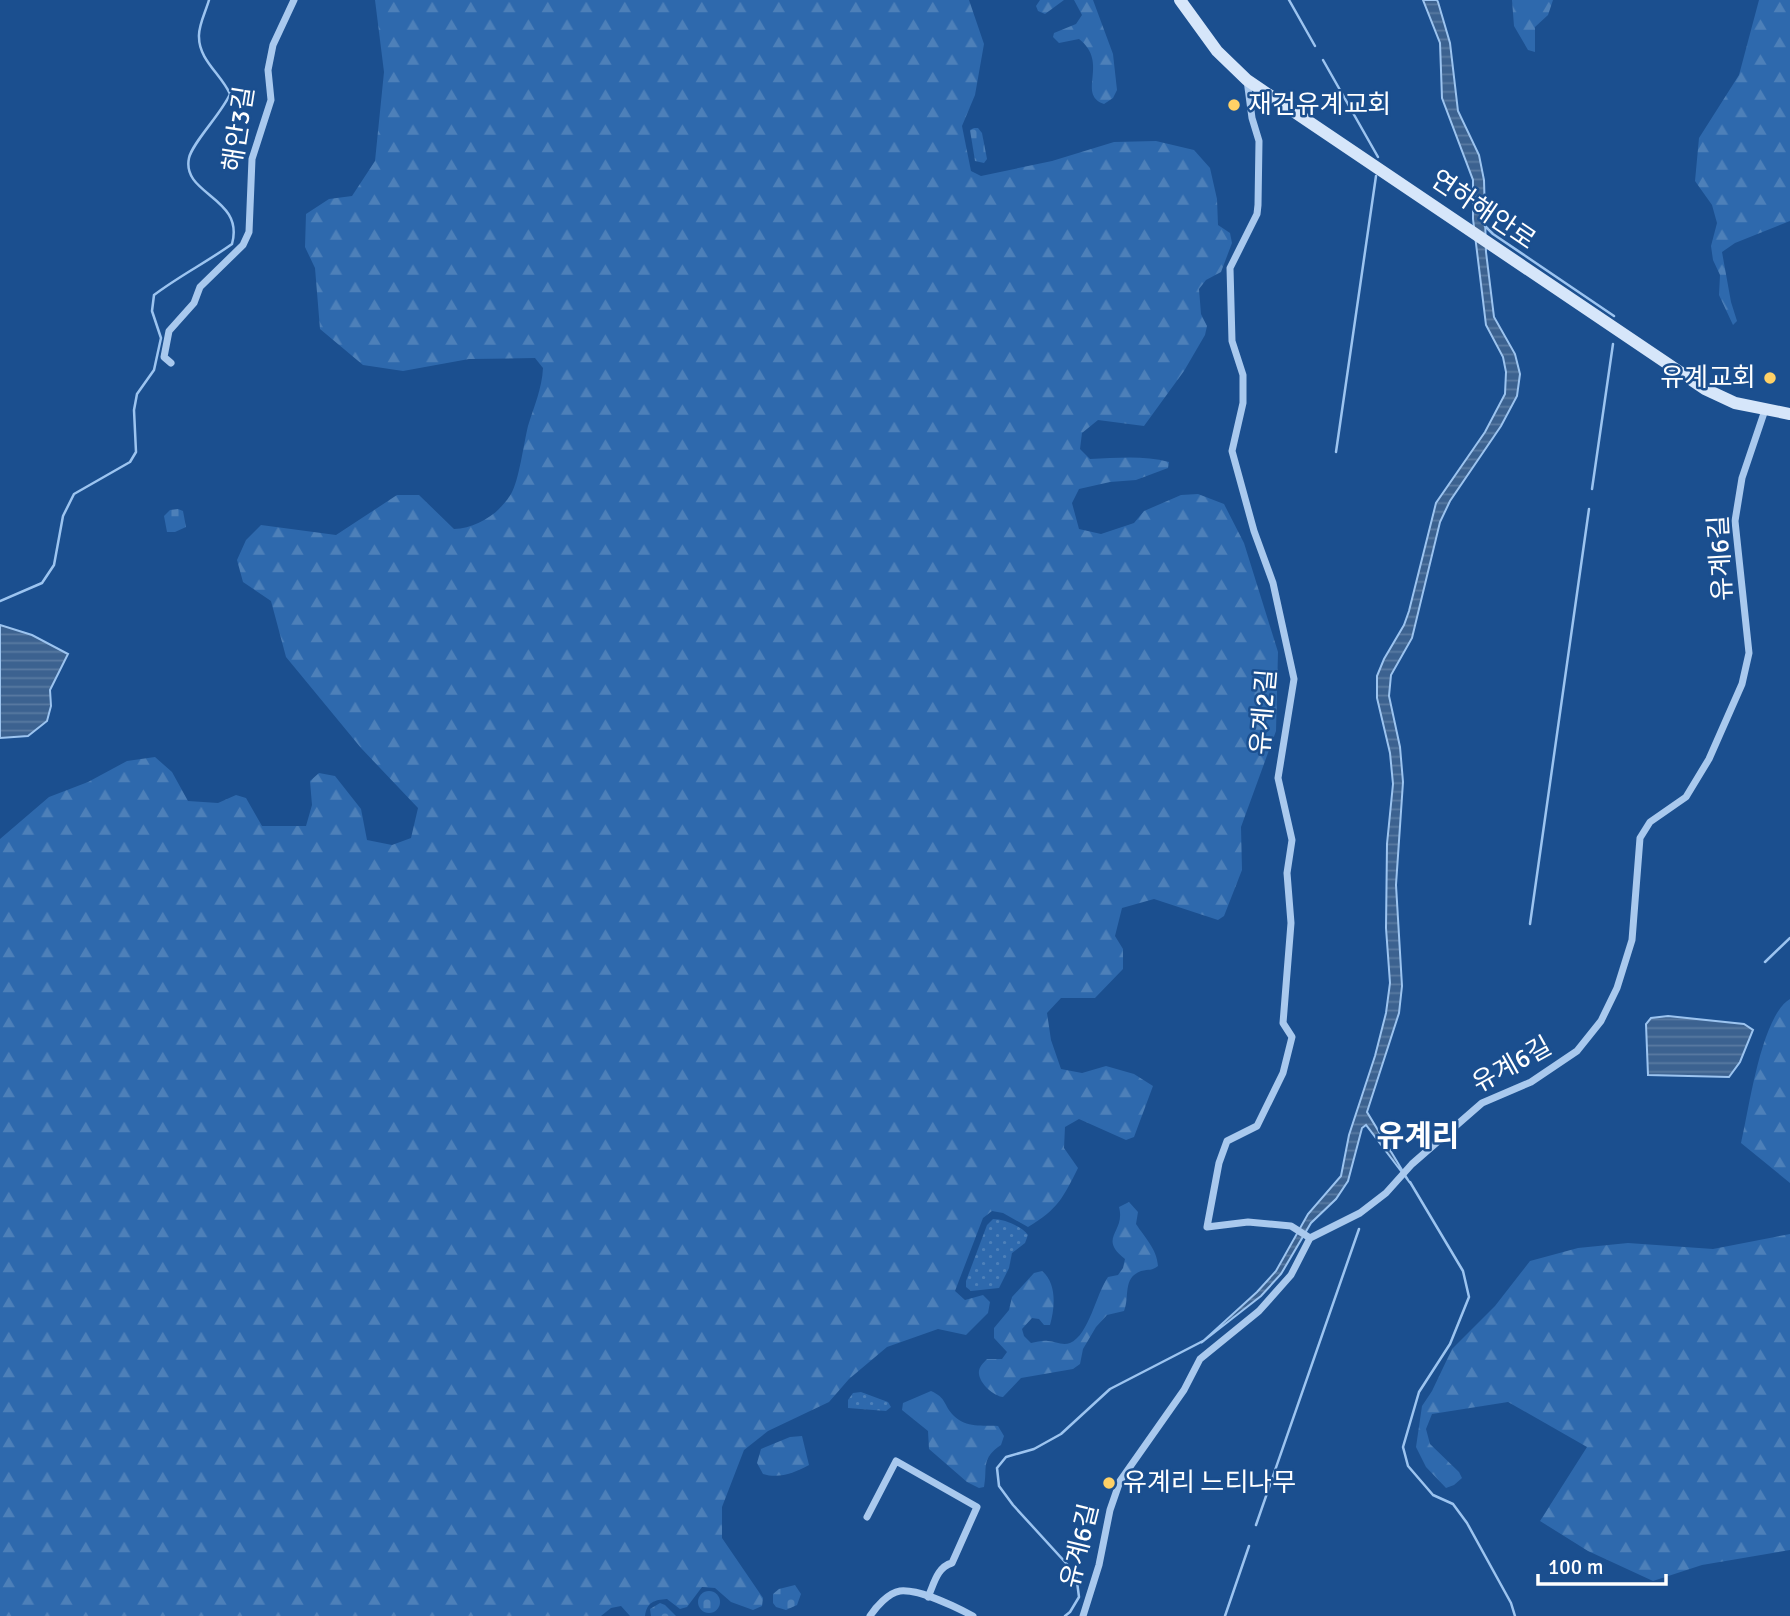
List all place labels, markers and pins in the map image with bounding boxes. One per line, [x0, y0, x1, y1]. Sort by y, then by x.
place label: 재건유계교회 [1248, 89, 1392, 121]
marker: 재건유계교회 [1226, 97, 1242, 113]
place label: 유계교회 [1660, 362, 1756, 394]
marker: 유계교회 [1762, 370, 1778, 386]
place label: 유계리 느티나무 [1123, 1467, 1296, 1499]
marker: 유계리 느티나무 [1101, 1475, 1117, 1491]

